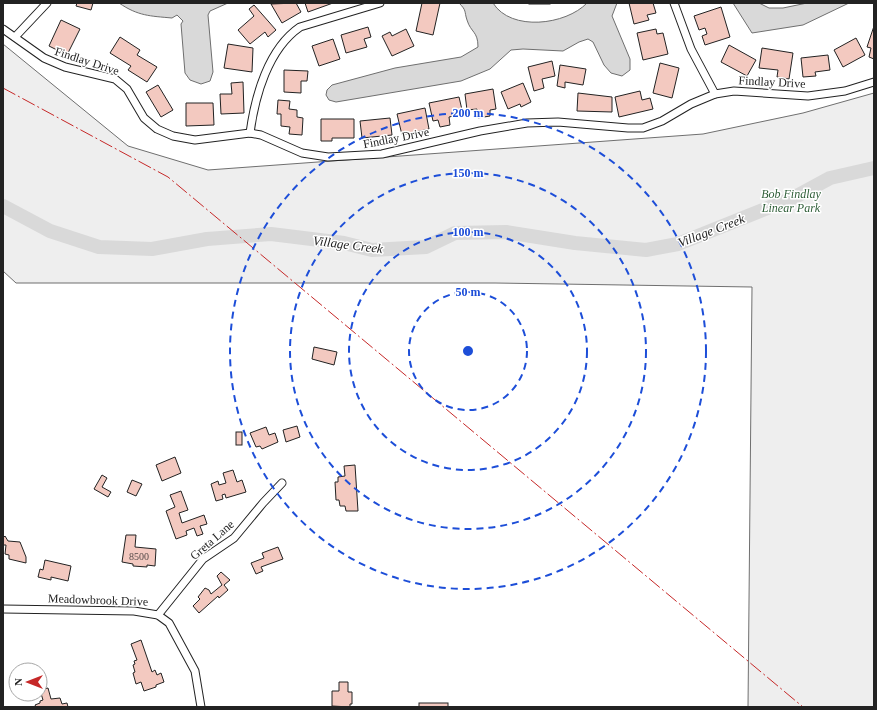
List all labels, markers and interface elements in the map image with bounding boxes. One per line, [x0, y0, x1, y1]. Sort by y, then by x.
street label: Findlay Drive [53, 44, 121, 78]
street label: Findlay Drive [738, 73, 806, 91]
text: 200 m [453, 106, 484, 120]
street label: Findlay Drive [362, 125, 430, 151]
text: 150 m [453, 166, 484, 180]
park label: Bob Findlay Linear Park [761, 187, 822, 215]
water label: Village Creek [676, 211, 747, 250]
text: 100 m [453, 225, 484, 239]
water label: Village Creek [312, 233, 384, 256]
text: 50 m [456, 285, 481, 299]
centre of rings [461, 344, 475, 358]
street label: Greta Lane [187, 517, 237, 563]
house number: 8500 [129, 551, 149, 562]
street label: Meadowbrook Drive [48, 591, 148, 609]
north arrow [8, 662, 48, 702]
text: N [12, 678, 24, 686]

